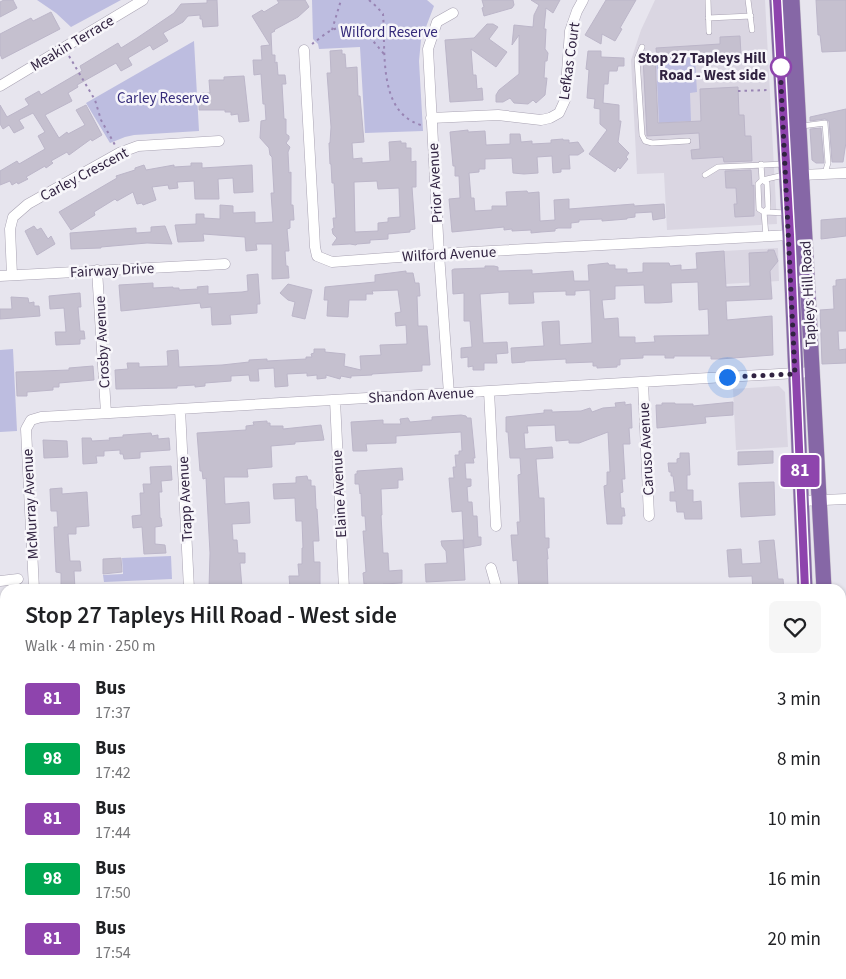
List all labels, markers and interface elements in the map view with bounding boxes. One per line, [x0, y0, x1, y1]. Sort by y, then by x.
street label: Meakin Terrace [27, 10, 118, 77]
street label: Lefkas Court [554, 21, 585, 101]
park label: Wilford Reserve [340, 22, 438, 43]
place label: Stop 27 Tapleys Hill Road - West side [638, 48, 767, 86]
marker: Stop 27 Tapleys Hill Road - West side [770, 56, 792, 78]
park label: Carley Reserve [117, 88, 209, 109]
street label: Carley Crescent [36, 142, 132, 207]
street label: Prior Avenue [423, 143, 448, 223]
street label: Tapleys Hill Road [795, 240, 822, 348]
street label: Wilford Avenue [401, 242, 497, 267]
street label: Fairway Drive [69, 258, 155, 283]
street label: Crosby Avenue [90, 295, 115, 389]
your location [715, 365, 740, 390]
street label: Shandon Avenue [368, 382, 474, 409]
street label: Caruso Avenue [634, 402, 659, 496]
street label: McMurray Avenue [17, 448, 44, 560]
street label: Elaine Avenue [327, 450, 352, 538]
line badge: 81 [778, 455, 822, 487]
street label: Trapp Avenue [173, 456, 198, 542]
text: 81 [790, 458, 810, 483]
text: Stop 27 Tapleys Hill Road - West side [25, 598, 397, 633]
button: heart [769, 601, 821, 653]
text: Walk · 4 min · 250 m [25, 635, 156, 657]
text: Bus [95, 675, 126, 702]
text: 81 [43, 686, 62, 711]
text: 3 min [777, 686, 821, 713]
text: 17:37 [95, 702, 131, 724]
text: Bus [95, 735, 126, 762]
text: 98 [43, 746, 62, 771]
text: 8 min [777, 746, 821, 773]
text: 17:42 [95, 762, 131, 784]
text: Bus [95, 795, 126, 822]
text: 81 [43, 806, 62, 831]
text: 10 min [767, 806, 821, 833]
text: 17:44 [95, 822, 131, 844]
text: Bus [95, 855, 126, 882]
text: 98 [43, 866, 62, 891]
text: 16 min [767, 866, 821, 893]
text: 17:50 [95, 882, 131, 904]
text: Bus [95, 915, 126, 942]
text: 81 [43, 926, 62, 951]
text: 20 min [767, 926, 821, 953]
text: 17:54 [95, 942, 131, 964]

